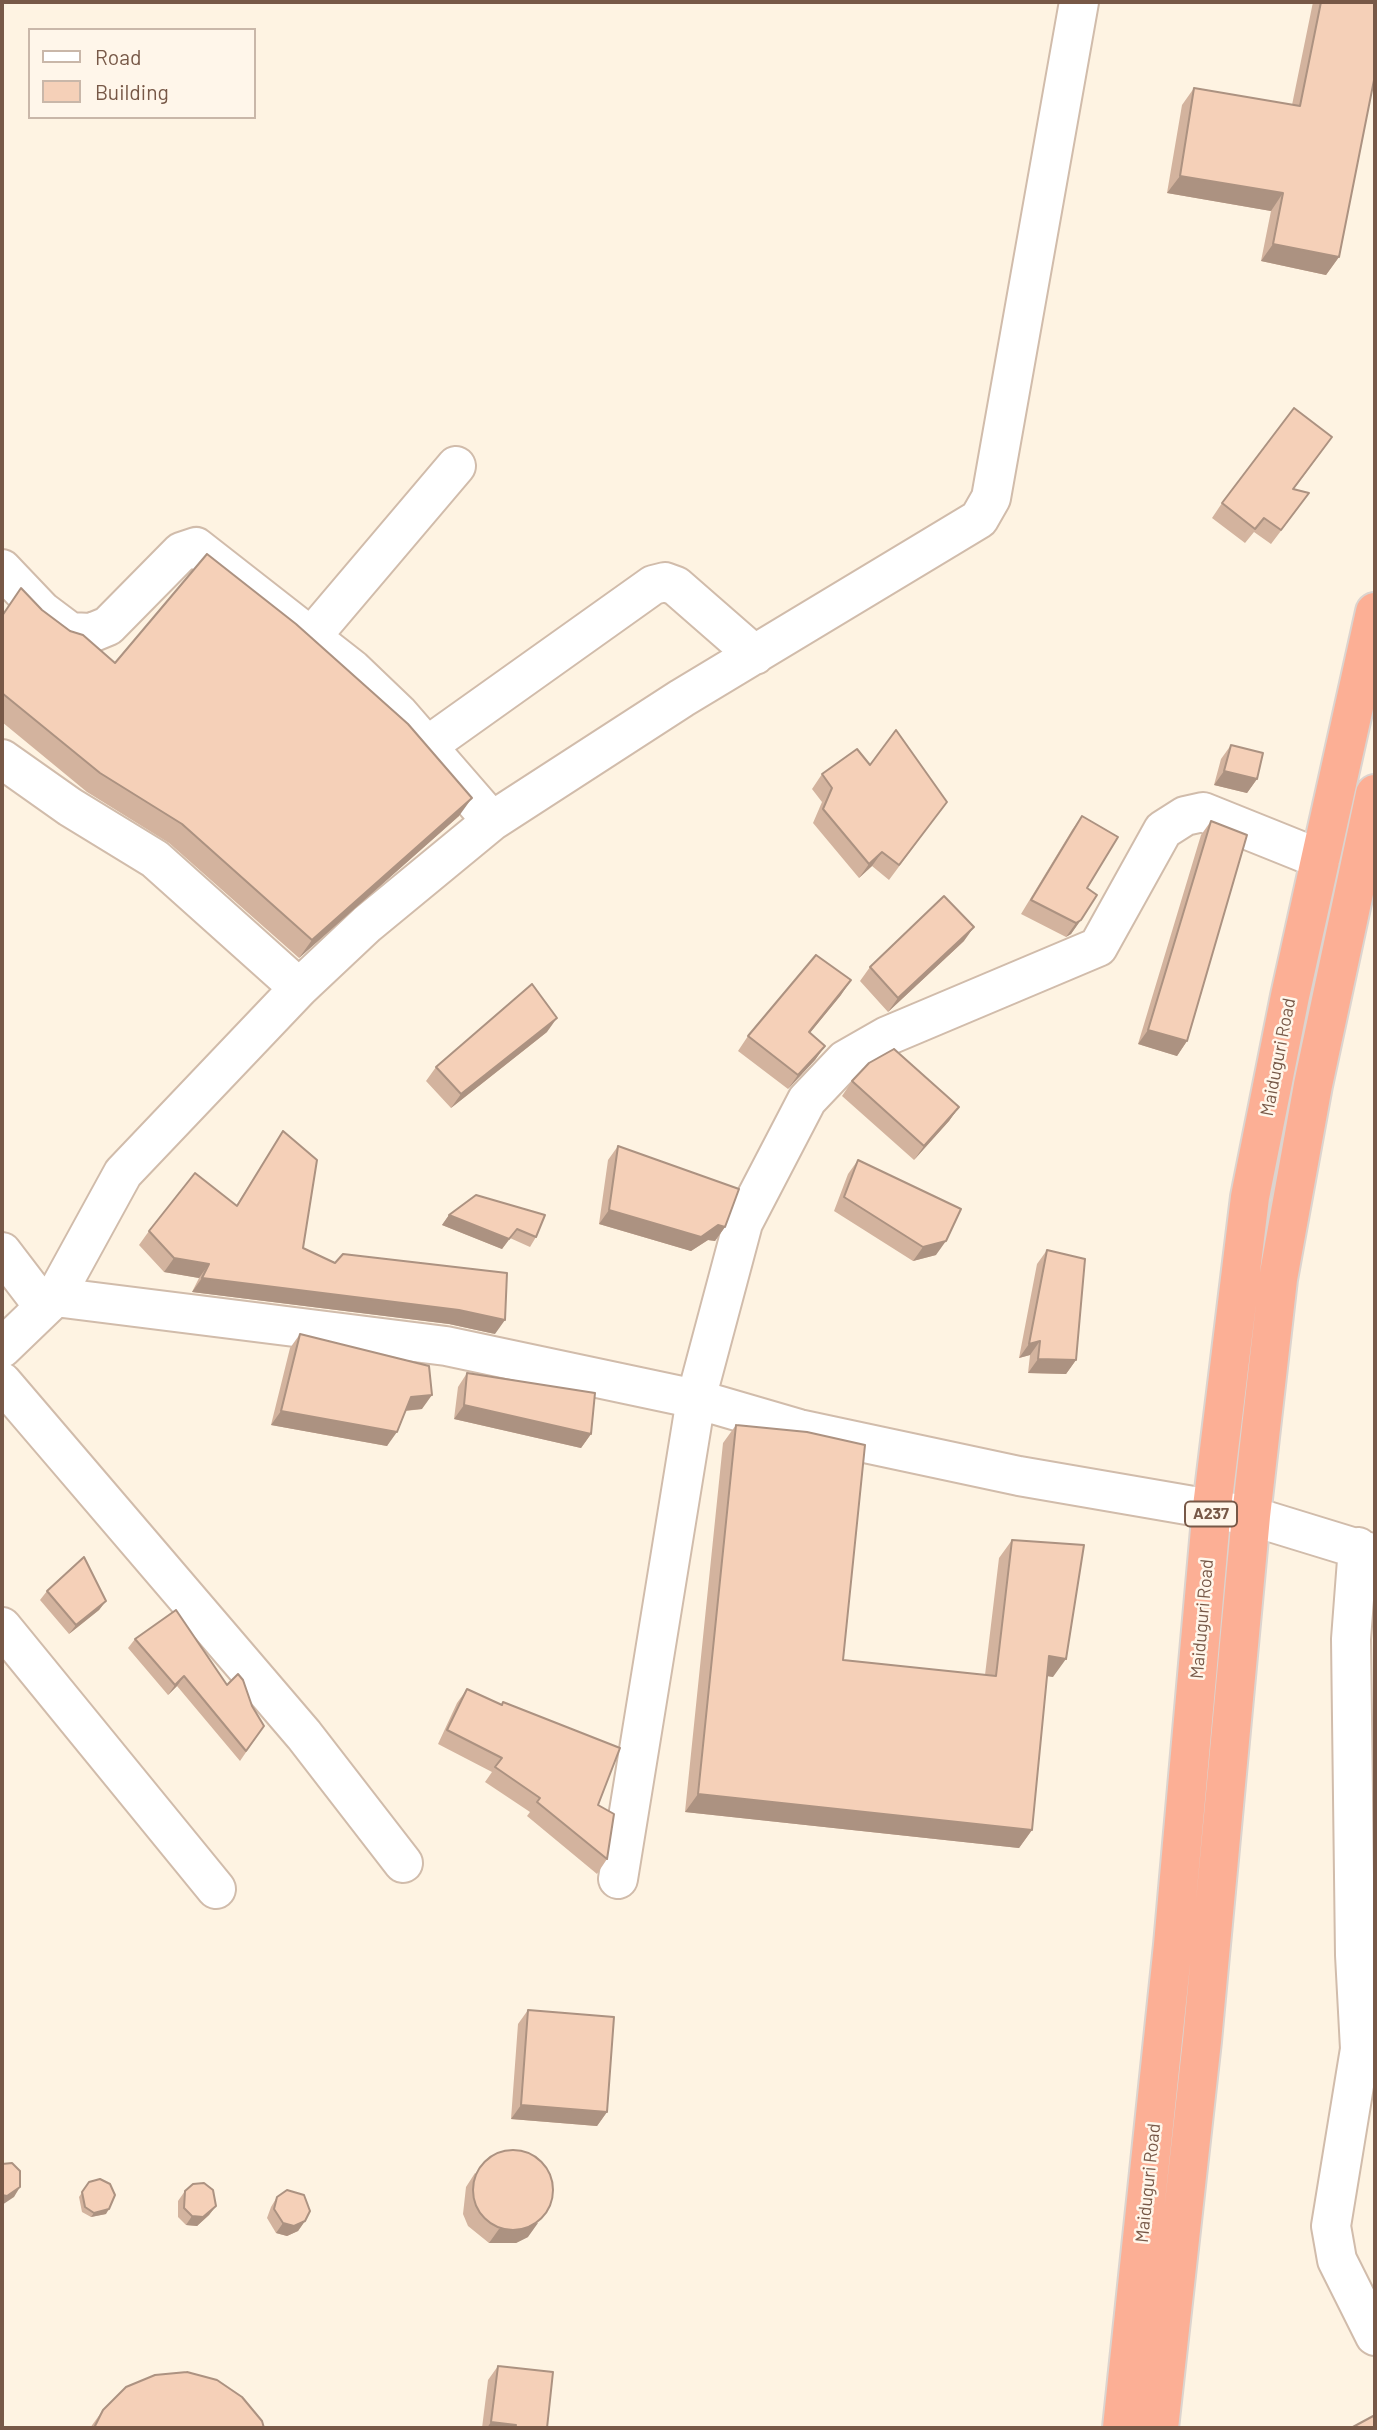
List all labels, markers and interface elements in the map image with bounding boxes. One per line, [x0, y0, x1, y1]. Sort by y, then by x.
legend [28, 28, 256, 119]
text: Road [95, 44, 141, 69]
text: Building [95, 79, 169, 104]
street label: Maiduguri Road [1256, 996, 1300, 1118]
road number: A237 [1185, 1502, 1237, 1526]
street label: Maiduguri Road [1186, 1558, 1218, 1680]
street label: Maiduguri Road [1131, 2122, 1165, 2244]

